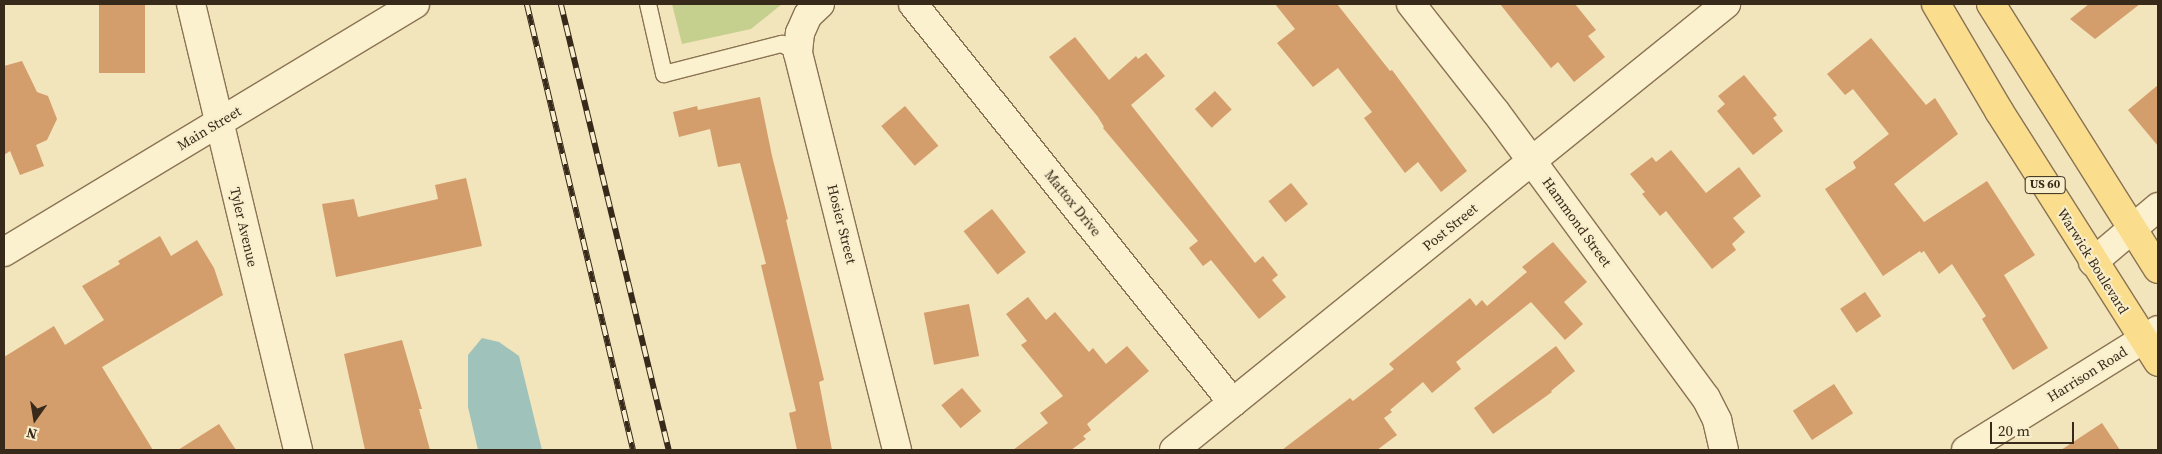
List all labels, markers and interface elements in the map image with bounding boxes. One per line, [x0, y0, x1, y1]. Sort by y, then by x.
street label: Main Street [174, 102, 244, 154]
street label: Mattox Drive [1041, 166, 1105, 240]
street label: Hammond Street [1539, 174, 1615, 270]
road number: US 60 [2024, 176, 2066, 194]
street label: Hosier Street [824, 183, 860, 265]
street label: Tyler Avenue [227, 186, 261, 268]
street label: Post Street [1419, 200, 1481, 254]
street label: Warwick Boulevard [2054, 205, 2132, 317]
street label: Harrison Road [2044, 343, 2130, 405]
north arrow [10, 394, 60, 444]
scale bar [1992, 412, 2076, 444]
text: 20 m [1998, 420, 2030, 441]
text: N [24, 423, 39, 445]

